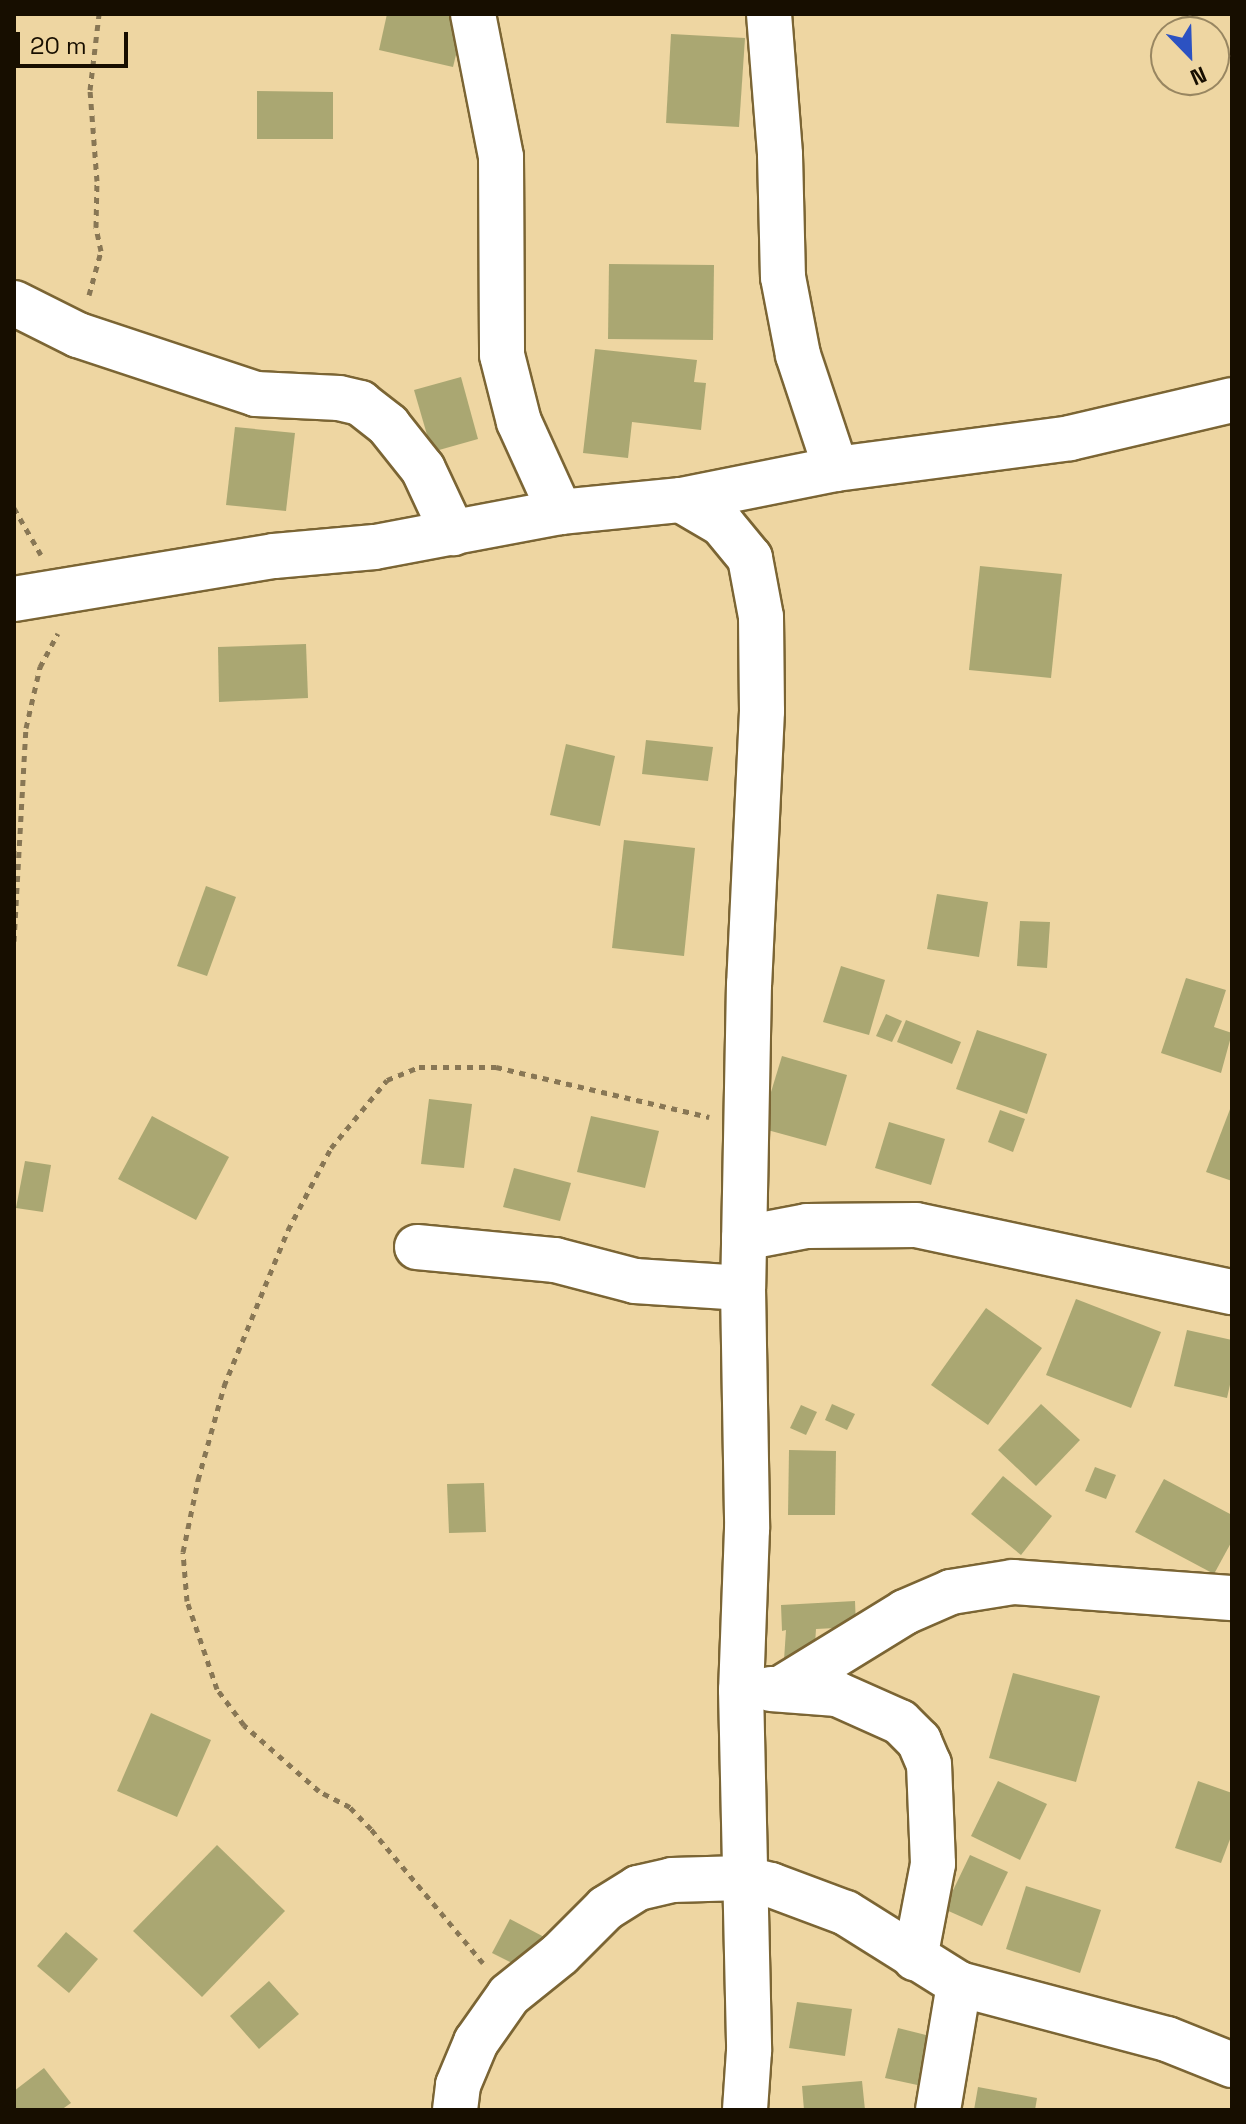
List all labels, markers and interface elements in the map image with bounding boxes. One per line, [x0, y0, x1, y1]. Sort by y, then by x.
scale bar [20, 16, 132, 66]
north arrow [1150, 16, 1230, 96]
text: 20 m [30, 30, 87, 61]
text: N [1186, 60, 1211, 92]

